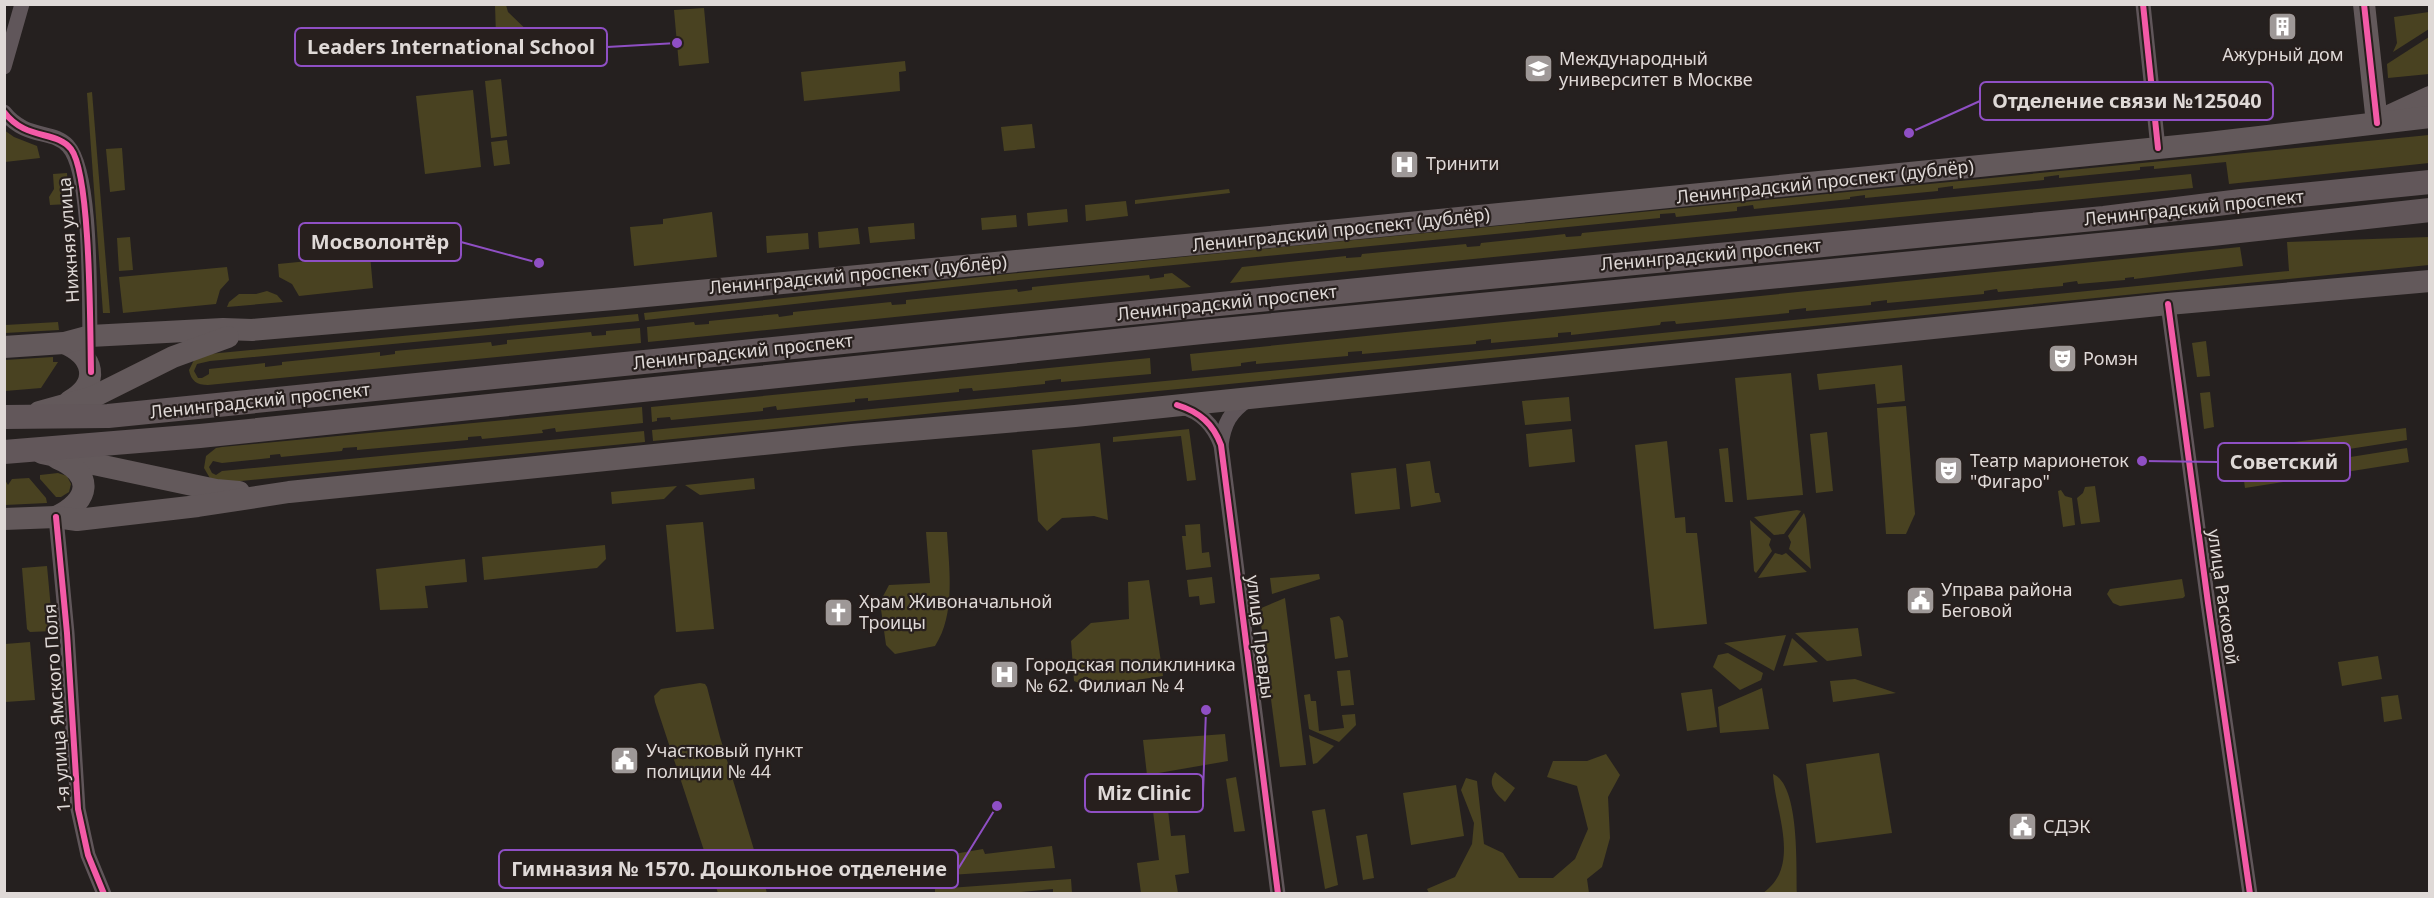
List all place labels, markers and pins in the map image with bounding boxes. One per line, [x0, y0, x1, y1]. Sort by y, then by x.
building icon: Ажурный дом [2267, 10, 2299, 42]
callout: Leaders International School [295, 28, 607, 66]
place label: Ажурный дом [2222, 42, 2344, 66]
place label: Международный университет в Москве [1559, 46, 1753, 91]
school or university icon: Международный университет в Москве [1522, 53, 1554, 85]
callout: Отделение связи №125040 [1980, 82, 2273, 120]
hospital icon: Тринити [1389, 148, 1421, 180]
place label: Тринити [1426, 151, 1499, 175]
callout: Мосволонтёр [299, 223, 461, 261]
theatre icon: Ромэн [2046, 343, 2078, 375]
place label: Ромэн [2083, 346, 2138, 370]
callout: Советский [2218, 443, 2350, 481]
place label: Театр марионеток "Фигаро" [1970, 448, 2129, 493]
theatre icon: Театр марионеток "Фигаро" [1933, 455, 1965, 487]
place label: Управа района Беговой [1941, 577, 2073, 622]
public building icon: Управа района Беговой [1904, 584, 1936, 616]
place label: Храм Живоначальной Троицы [859, 589, 1052, 634]
church icon: Храм Живоначальной Троицы [822, 596, 854, 628]
place label: Городская поликлиника № 62. Филиал № 4 [1025, 652, 1236, 697]
hospital icon: Городская поликлиника № 62. Филиал № 4 [988, 659, 1020, 691]
place label: Участковый пункт полиции № 44 [646, 738, 804, 783]
public building icon: Участковый пункт полиции № 44 [609, 745, 641, 777]
callout: Miz Clinic [1085, 774, 1203, 812]
public building icon: СДЭК [2006, 811, 2038, 843]
place label: СДЭК [2043, 814, 2091, 838]
callout: Гимназия № 1570. Дошкольное отделение [499, 850, 958, 888]

